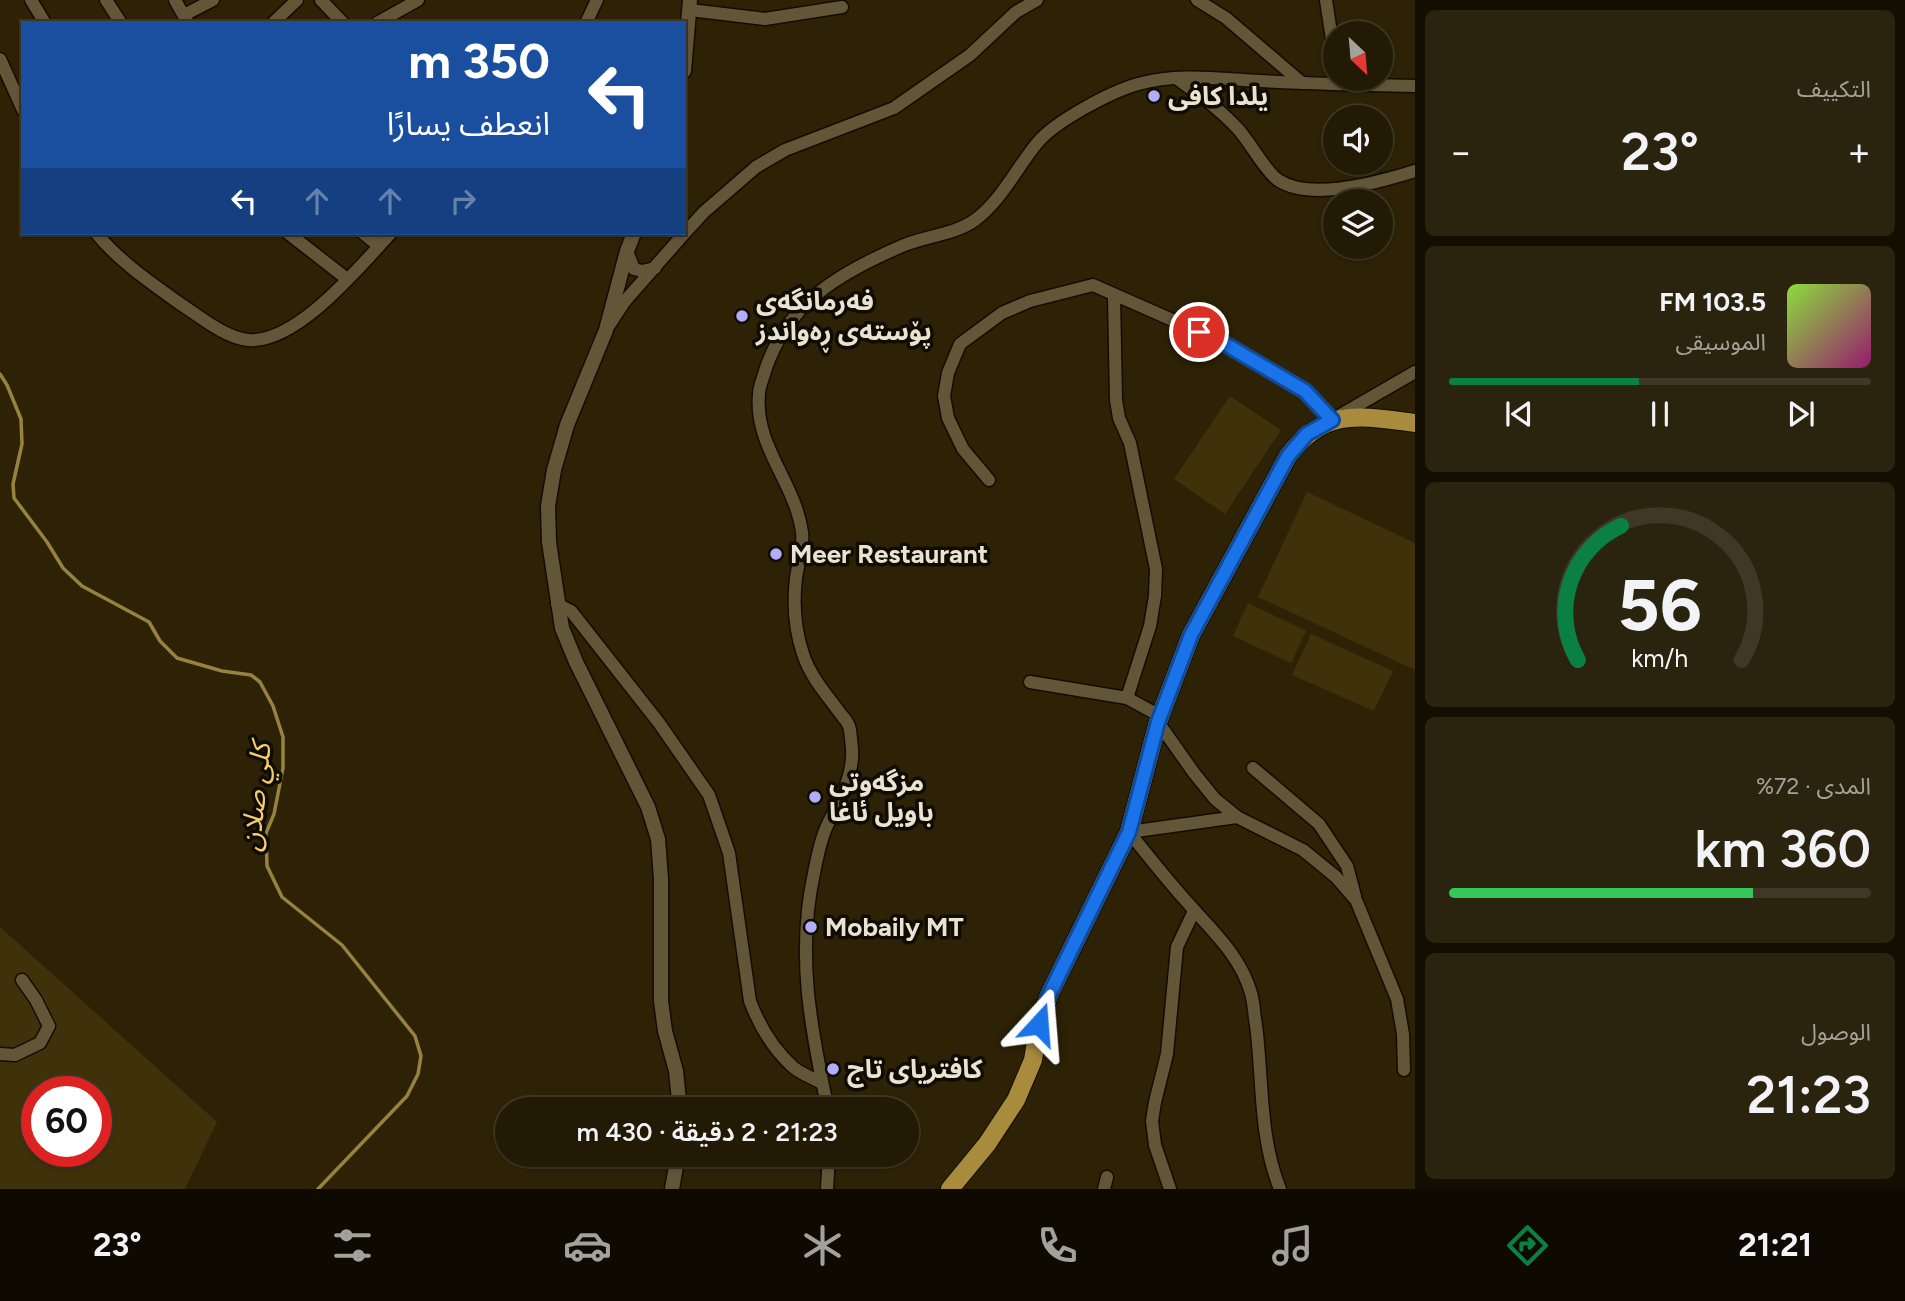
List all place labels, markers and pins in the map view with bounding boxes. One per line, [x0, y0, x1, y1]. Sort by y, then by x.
place label: یلدا کافی [1168, 80, 1268, 112]
marker: یلدا کافی [1146, 88, 1162, 104]
place label: فەرمانگەی پۆستەی ڕەواندز [755, 285, 932, 353]
pin [1169, 302, 1229, 362]
marker: فەرمانگەی پۆستەی ڕەواندز [734, 308, 750, 324]
place label: Meer Restaurant [790, 538, 988, 570]
marker: Meer Restaurant [768, 546, 784, 562]
place label: مزگەوتی باویل ئاغا [829, 766, 934, 828]
marker: مزگەوتی باویل ئاغا [807, 789, 823, 805]
place label: Mobaily MT [825, 911, 964, 943]
marker: Mobaily MT [803, 919, 819, 935]
place label: کافتریای تاج [847, 1053, 984, 1088]
marker: کافتریای تاج [825, 1061, 841, 1077]

